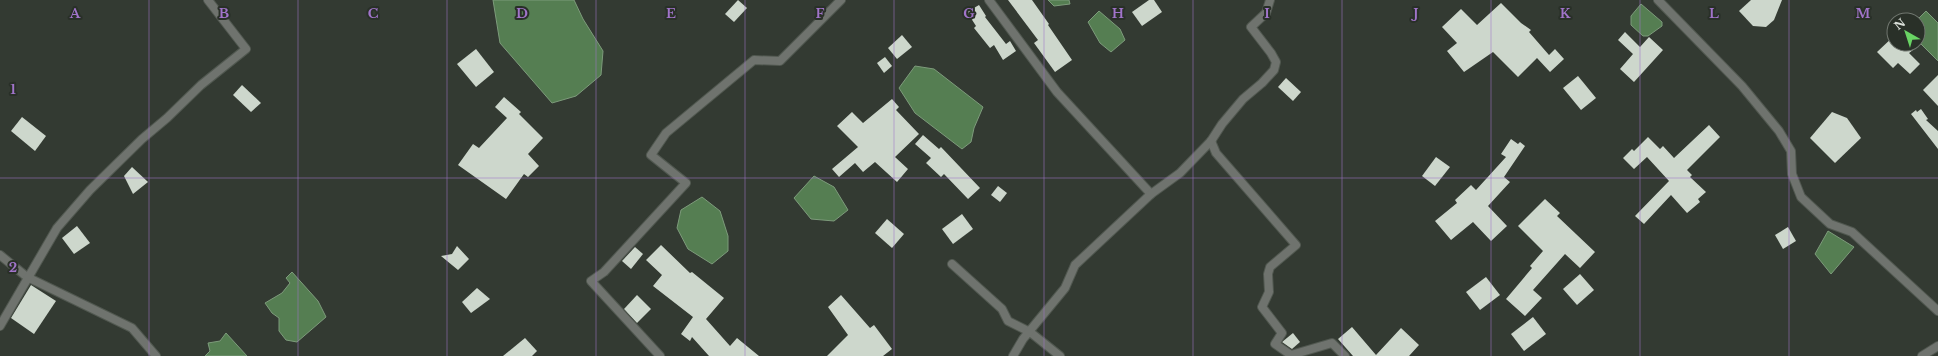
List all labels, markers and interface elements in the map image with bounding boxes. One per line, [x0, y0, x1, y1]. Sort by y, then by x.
text: A [69, 5, 81, 22]
text: B [219, 5, 229, 22]
text: C [368, 5, 379, 22]
text: D [516, 5, 528, 22]
text: E [666, 5, 676, 22]
text: F [816, 5, 825, 22]
text: G [963, 5, 975, 22]
text: H [1112, 5, 1124, 22]
text: I [1264, 5, 1270, 22]
text: J [1410, 5, 1419, 22]
text: K [1560, 5, 1571, 22]
text: L [1709, 5, 1719, 22]
text: M [1856, 5, 1871, 22]
north arrow [1886, 12, 1926, 52]
text: N [1891, 15, 1909, 33]
text: 1 [10, 81, 16, 98]
text: 2 [9, 259, 17, 276]

